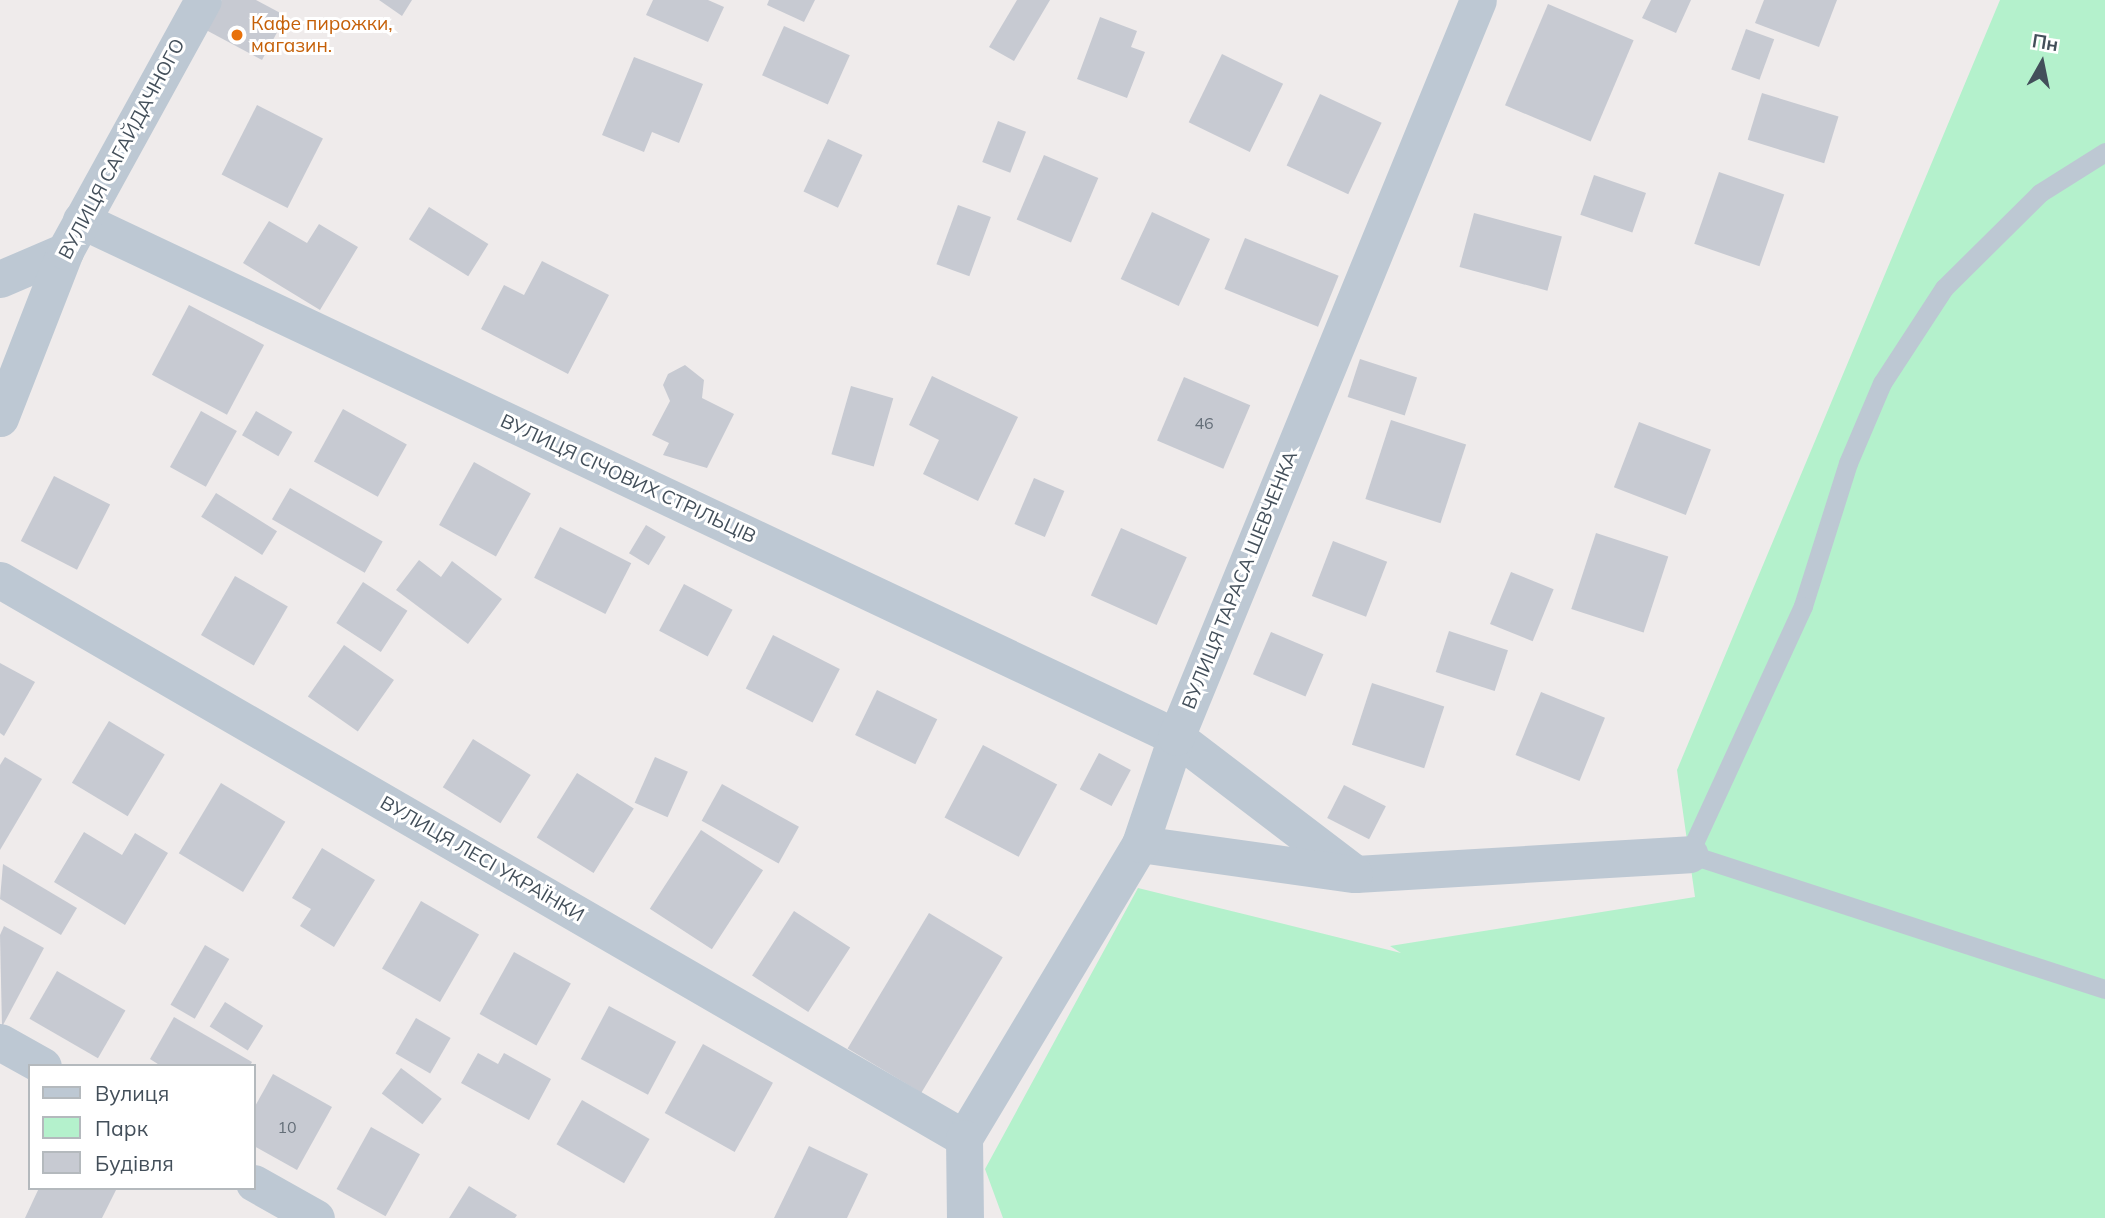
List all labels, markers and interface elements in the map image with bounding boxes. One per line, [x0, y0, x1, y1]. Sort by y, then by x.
place label: Кафе пирожки, магазин. [251, 13, 393, 57]
marker: Кафе пирожки, магазин. [229, 27, 245, 43]
north arrow [2007, 28, 2077, 98]
text: Пн [2030, 28, 2060, 56]
street label: ВУЛИЦЯ САГАЙДАЧНОГО [54, 35, 190, 263]
street label: ВУЛИЦЯ СІЧОВИХ СТРІЛЬЦІВ [497, 410, 759, 548]
house number: 46 [1194, 413, 1214, 433]
street label: ВУЛИЦЯ ТАРАСА ШЕВЧЕНКА [1178, 448, 1302, 712]
street label: ВУЛИЦЯ ЛЕСІ УКРАЇНКИ [376, 791, 588, 927]
legend [28, 1064, 256, 1190]
text: Вулиця [95, 1080, 169, 1106]
text: Парк [95, 1115, 148, 1141]
house number: 10 [277, 1117, 297, 1137]
text: Будівля [95, 1150, 174, 1176]

